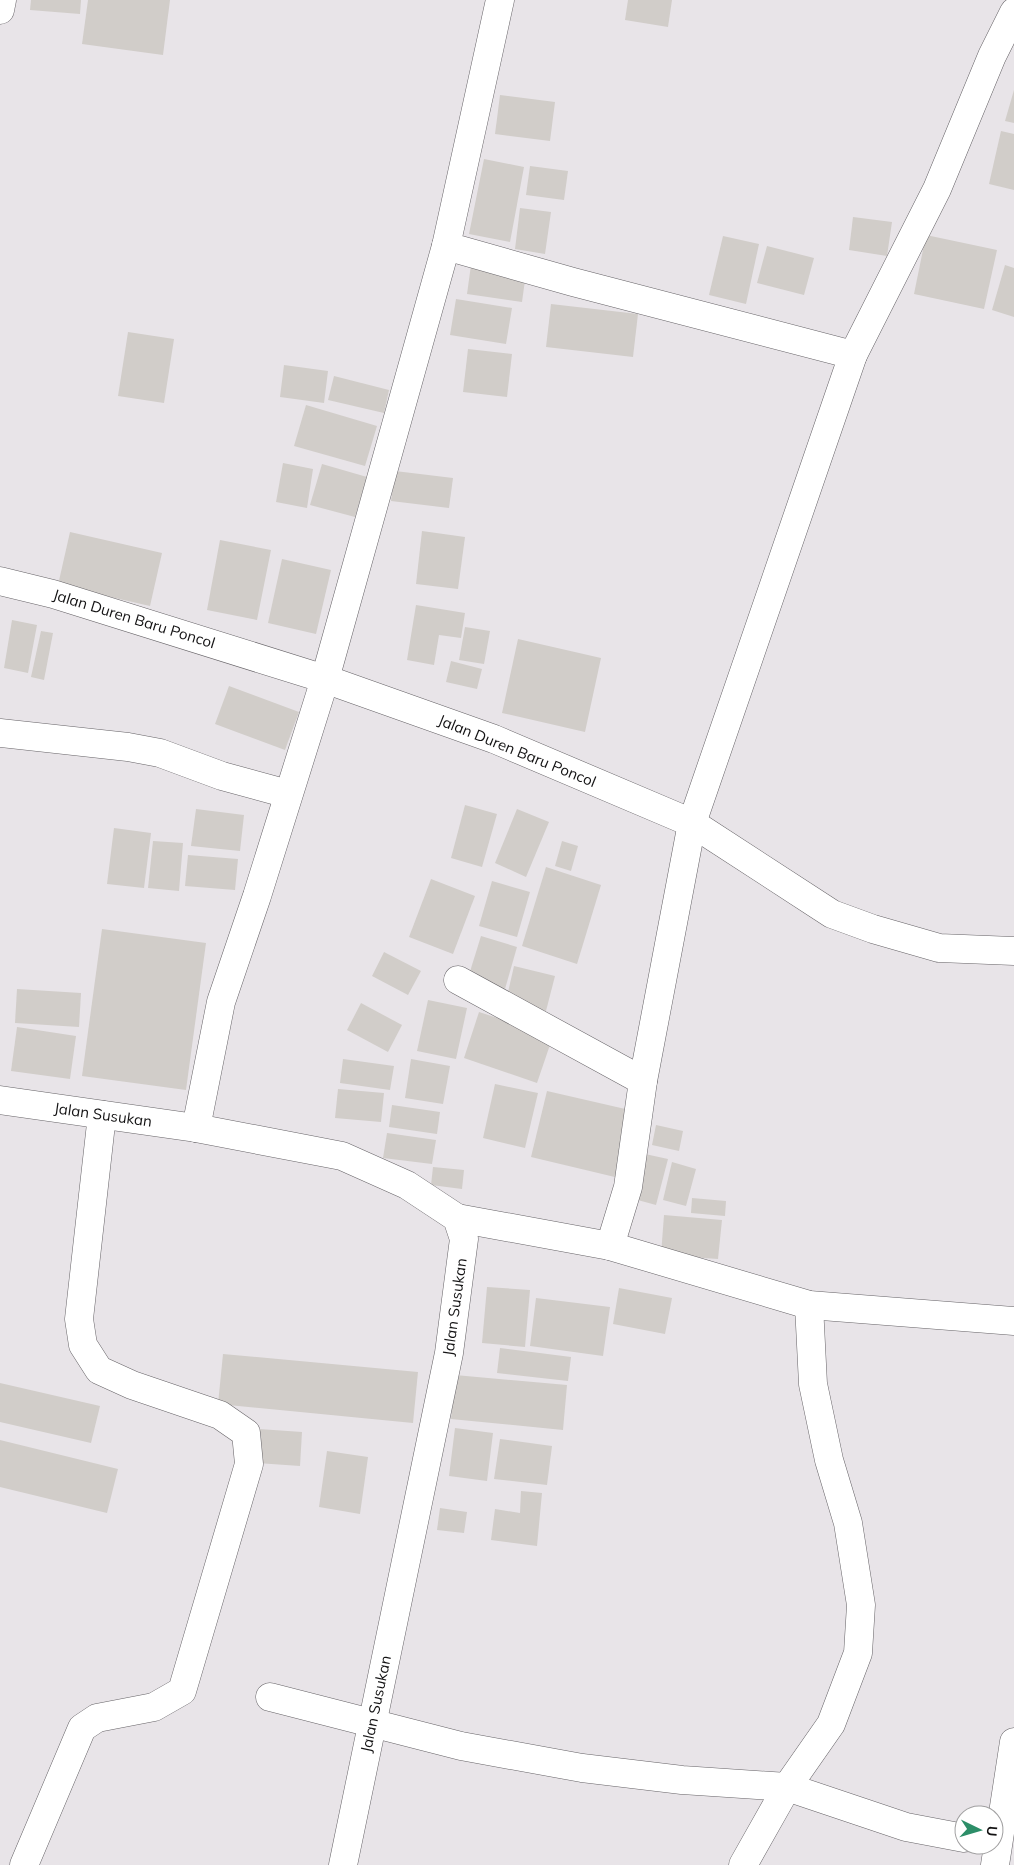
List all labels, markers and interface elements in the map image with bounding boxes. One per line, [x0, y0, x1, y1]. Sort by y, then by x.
street label: Jalan Duren Baru Poncol [51, 585, 218, 652]
street label: Jalan Duren Baru Poncol [435, 710, 599, 791]
street label: Jalan Susukan [53, 1098, 153, 1131]
street label: Jalan Susukan [438, 1257, 471, 1357]
street label: Jalan Susukan [356, 1654, 395, 1754]
north arrow [954, 1805, 1004, 1855]
text: U [983, 1825, 1001, 1837]

